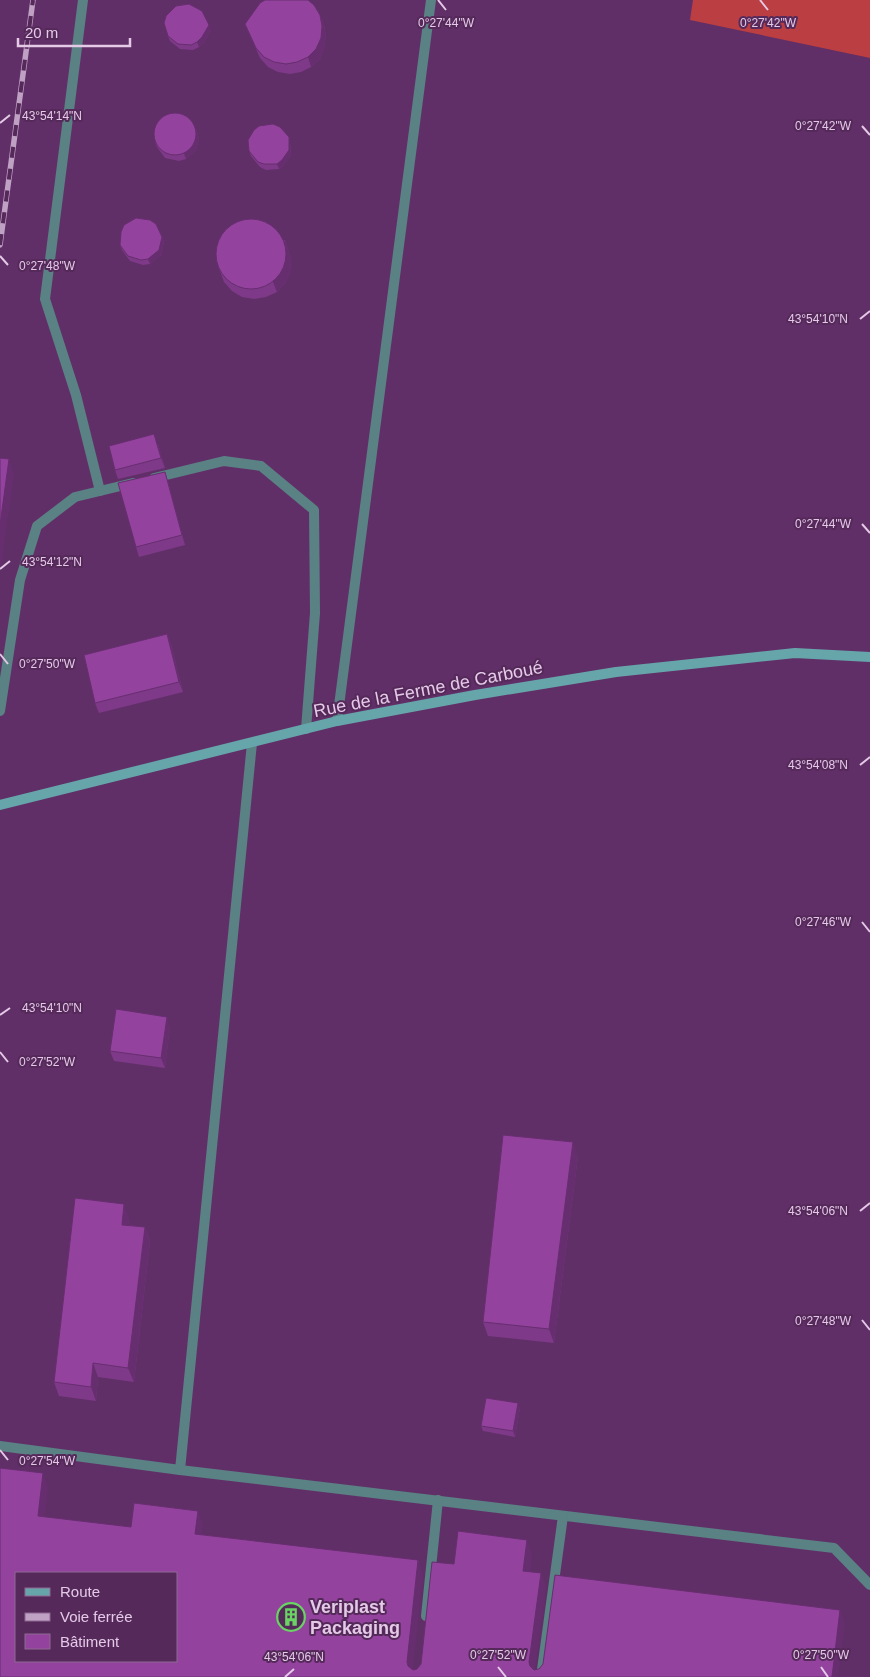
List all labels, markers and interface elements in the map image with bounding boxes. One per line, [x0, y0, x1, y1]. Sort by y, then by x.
scale bar [18, 15, 130, 47]
text: 0°27'44"W [418, 16, 475, 30]
text: 0°27'42"W [740, 16, 797, 30]
text: 20 m [25, 24, 58, 41]
text: 43°54'14"N [22, 109, 82, 123]
text: 0°27'42"W [795, 119, 852, 133]
text: 0°27'48"W [19, 259, 76, 273]
text: 43°54'10"N [788, 312, 848, 326]
text: 0°27'44"W [795, 517, 852, 531]
text: 43°54'12"N [22, 555, 82, 569]
text: 0°27'50"W [19, 657, 76, 671]
street label: Rue de la Ferme de Carboué [312, 657, 544, 721]
text: 43°54'08"N [788, 758, 848, 772]
text: 0°27'46"W [795, 915, 852, 929]
text: 43°54'10"N [22, 1001, 82, 1015]
text: 0°27'52"W [19, 1055, 76, 1069]
text: 43°54'06"N [788, 1204, 848, 1218]
text: 0°27'48"W [795, 1314, 852, 1328]
text: 0°27'54"W [19, 1454, 76, 1468]
legend [15, 1572, 178, 1662]
text: Route [60, 1583, 100, 1600]
place label: Veriplast Packaging [310, 1597, 400, 1638]
building icon: Veriplast Packaging [276, 1602, 306, 1632]
text: Voie ferrée [60, 1608, 133, 1625]
text: Bâtiment [60, 1633, 120, 1650]
text: 0°27'52"W [470, 1648, 527, 1662]
text: 0°27'50"W [793, 1648, 850, 1662]
text: 43°54'06"N [264, 1650, 324, 1664]

